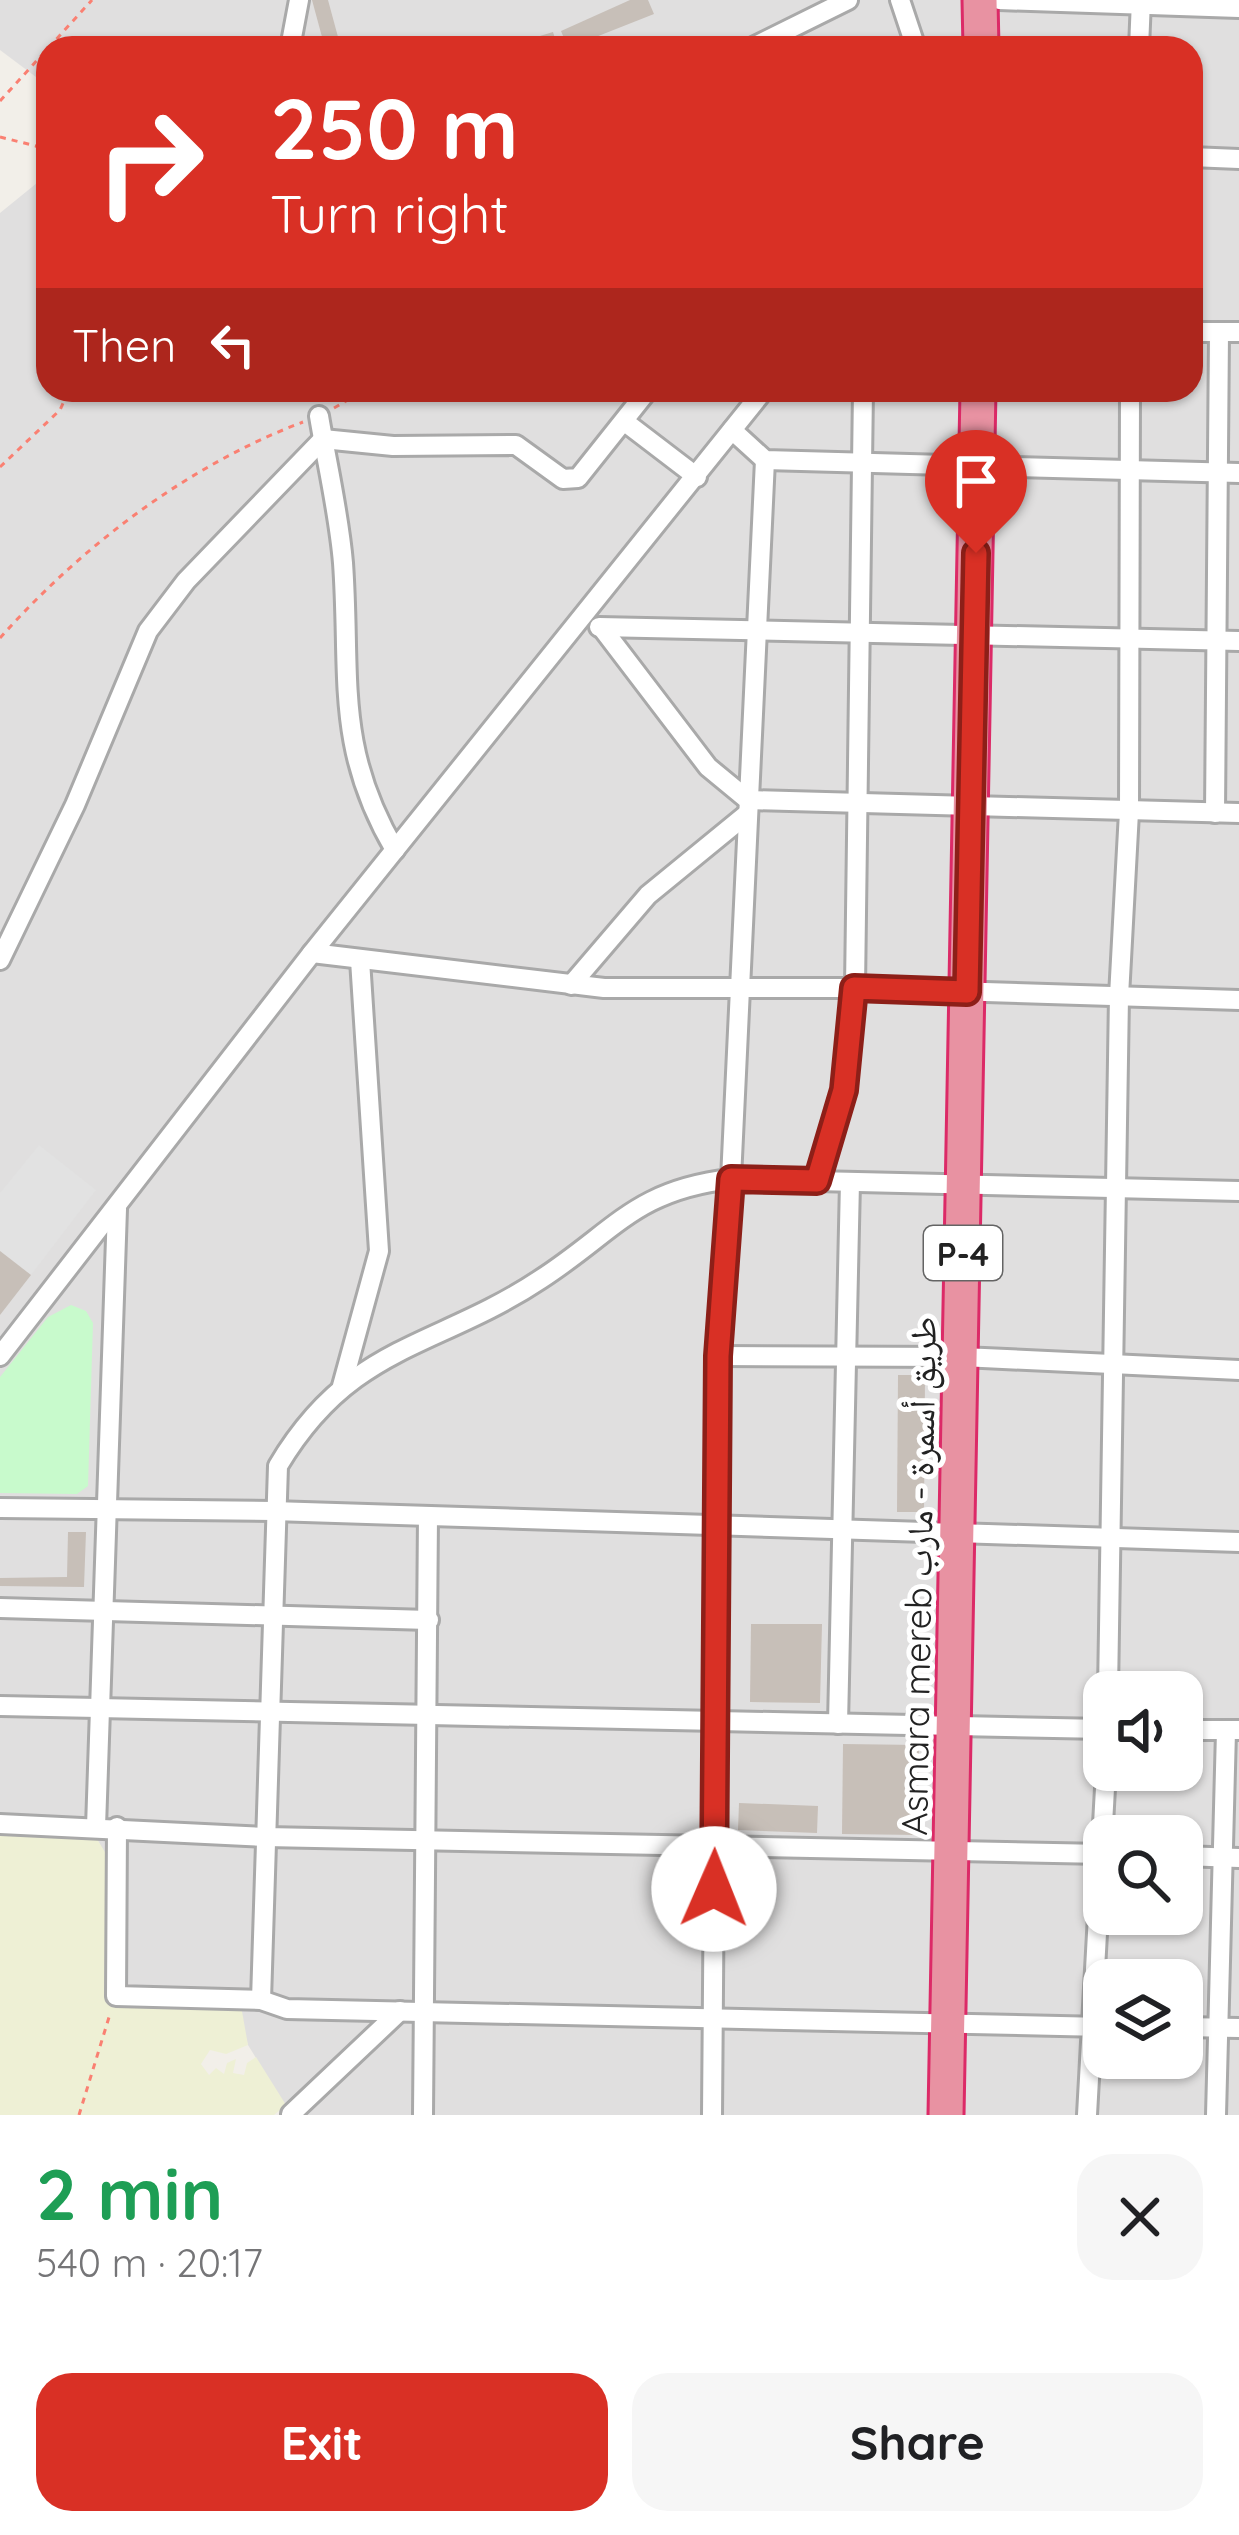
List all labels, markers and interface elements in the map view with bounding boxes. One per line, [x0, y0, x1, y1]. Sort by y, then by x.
text: 250 m [270, 75, 519, 180]
icon: right [72, 84, 228, 240]
text: Turn right [270, 179, 509, 247]
icon: left [200, 312, 266, 378]
text: Then [72, 317, 176, 373]
pin [925, 430, 1027, 553]
icon: arrive [943, 448, 1009, 514]
road number: P-4 [924, 1226, 1002, 1280]
street label: Asmara mereb طريق أسمرة - مارب [891, 1316, 945, 1836]
map controls [1083, 1671, 1203, 2079]
button: sound [1083, 1671, 1203, 1791]
button: search [1083, 1815, 1203, 1935]
position arrow [651, 1826, 777, 1952]
button: layers [1083, 1959, 1203, 2079]
text: 2 min [36, 2148, 223, 2238]
button: close [1077, 2154, 1203, 2280]
text: 540 m · 20:17 [36, 2238, 263, 2287]
button: Exit [36, 2373, 608, 2511]
button: Share [632, 2373, 1203, 2511]

